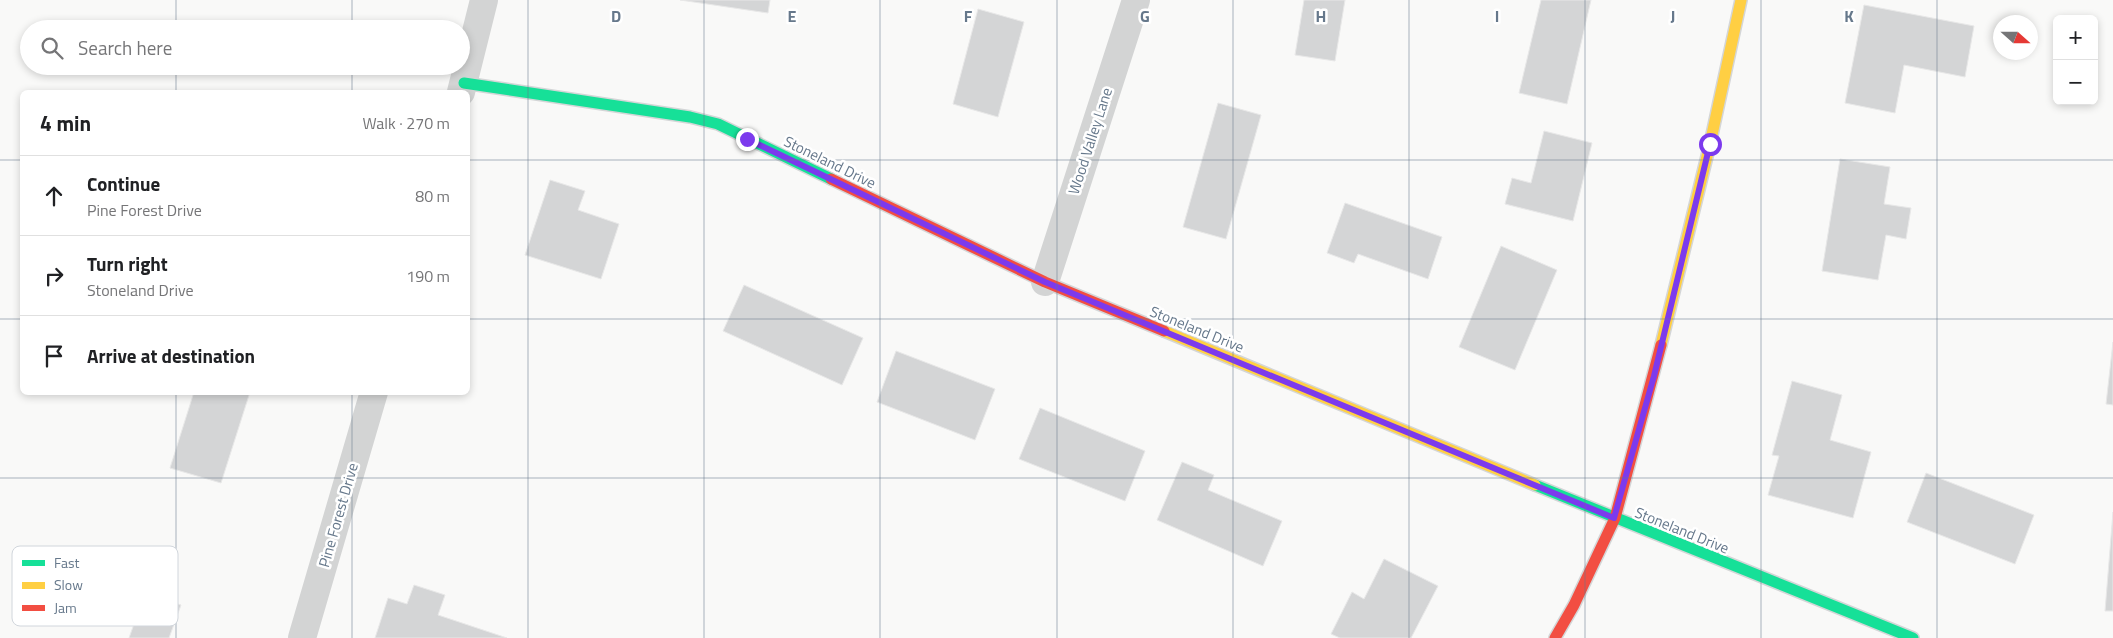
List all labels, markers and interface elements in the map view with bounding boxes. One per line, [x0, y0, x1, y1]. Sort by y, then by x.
text: D [611, 4, 621, 28]
text: E [788, 4, 797, 28]
text: F [964, 4, 973, 28]
text: G [1140, 4, 1150, 28]
text: H [1316, 4, 1326, 28]
text: I [1495, 4, 1499, 28]
text: J [1671, 4, 1675, 28]
text: K [1844, 4, 1854, 28]
north arrow [1993, 15, 2038, 60]
map controls [2053, 15, 2098, 105]
button: + [2053, 15, 2098, 60]
search box [20, 20, 470, 75]
text: Search here [78, 33, 172, 62]
icon: search [38, 34, 66, 62]
button: − [2053, 60, 2098, 105]
street label: Wood Valley Lane [1062, 85, 1118, 197]
text: 4 min [40, 107, 91, 139]
text: Walk · 270 m [362, 111, 450, 135]
route end [736, 128, 759, 151]
street label: Stoneland Drive [780, 130, 880, 194]
route start [1699, 133, 1722, 156]
text: Continue [87, 169, 160, 198]
icon: ahead [40, 182, 68, 210]
text: 80 m [415, 184, 450, 208]
text: Pine Forest Drive [87, 198, 202, 222]
text: Turn right [87, 249, 168, 278]
icon: right [40, 262, 68, 290]
text: 190 m [406, 264, 450, 288]
text: Stoneland Drive [87, 278, 194, 302]
street label: Stoneland Drive [1146, 300, 1248, 358]
text: Arrive at destination [87, 341, 255, 370]
icon: arrive [40, 342, 68, 370]
street label: Pine Forest Drive [312, 460, 364, 570]
street label: Stoneland Drive [1631, 501, 1733, 559]
legend [12, 546, 178, 626]
text: Fast [54, 552, 79, 573]
text: Slow [54, 574, 83, 595]
text: Jam [54, 597, 77, 618]

